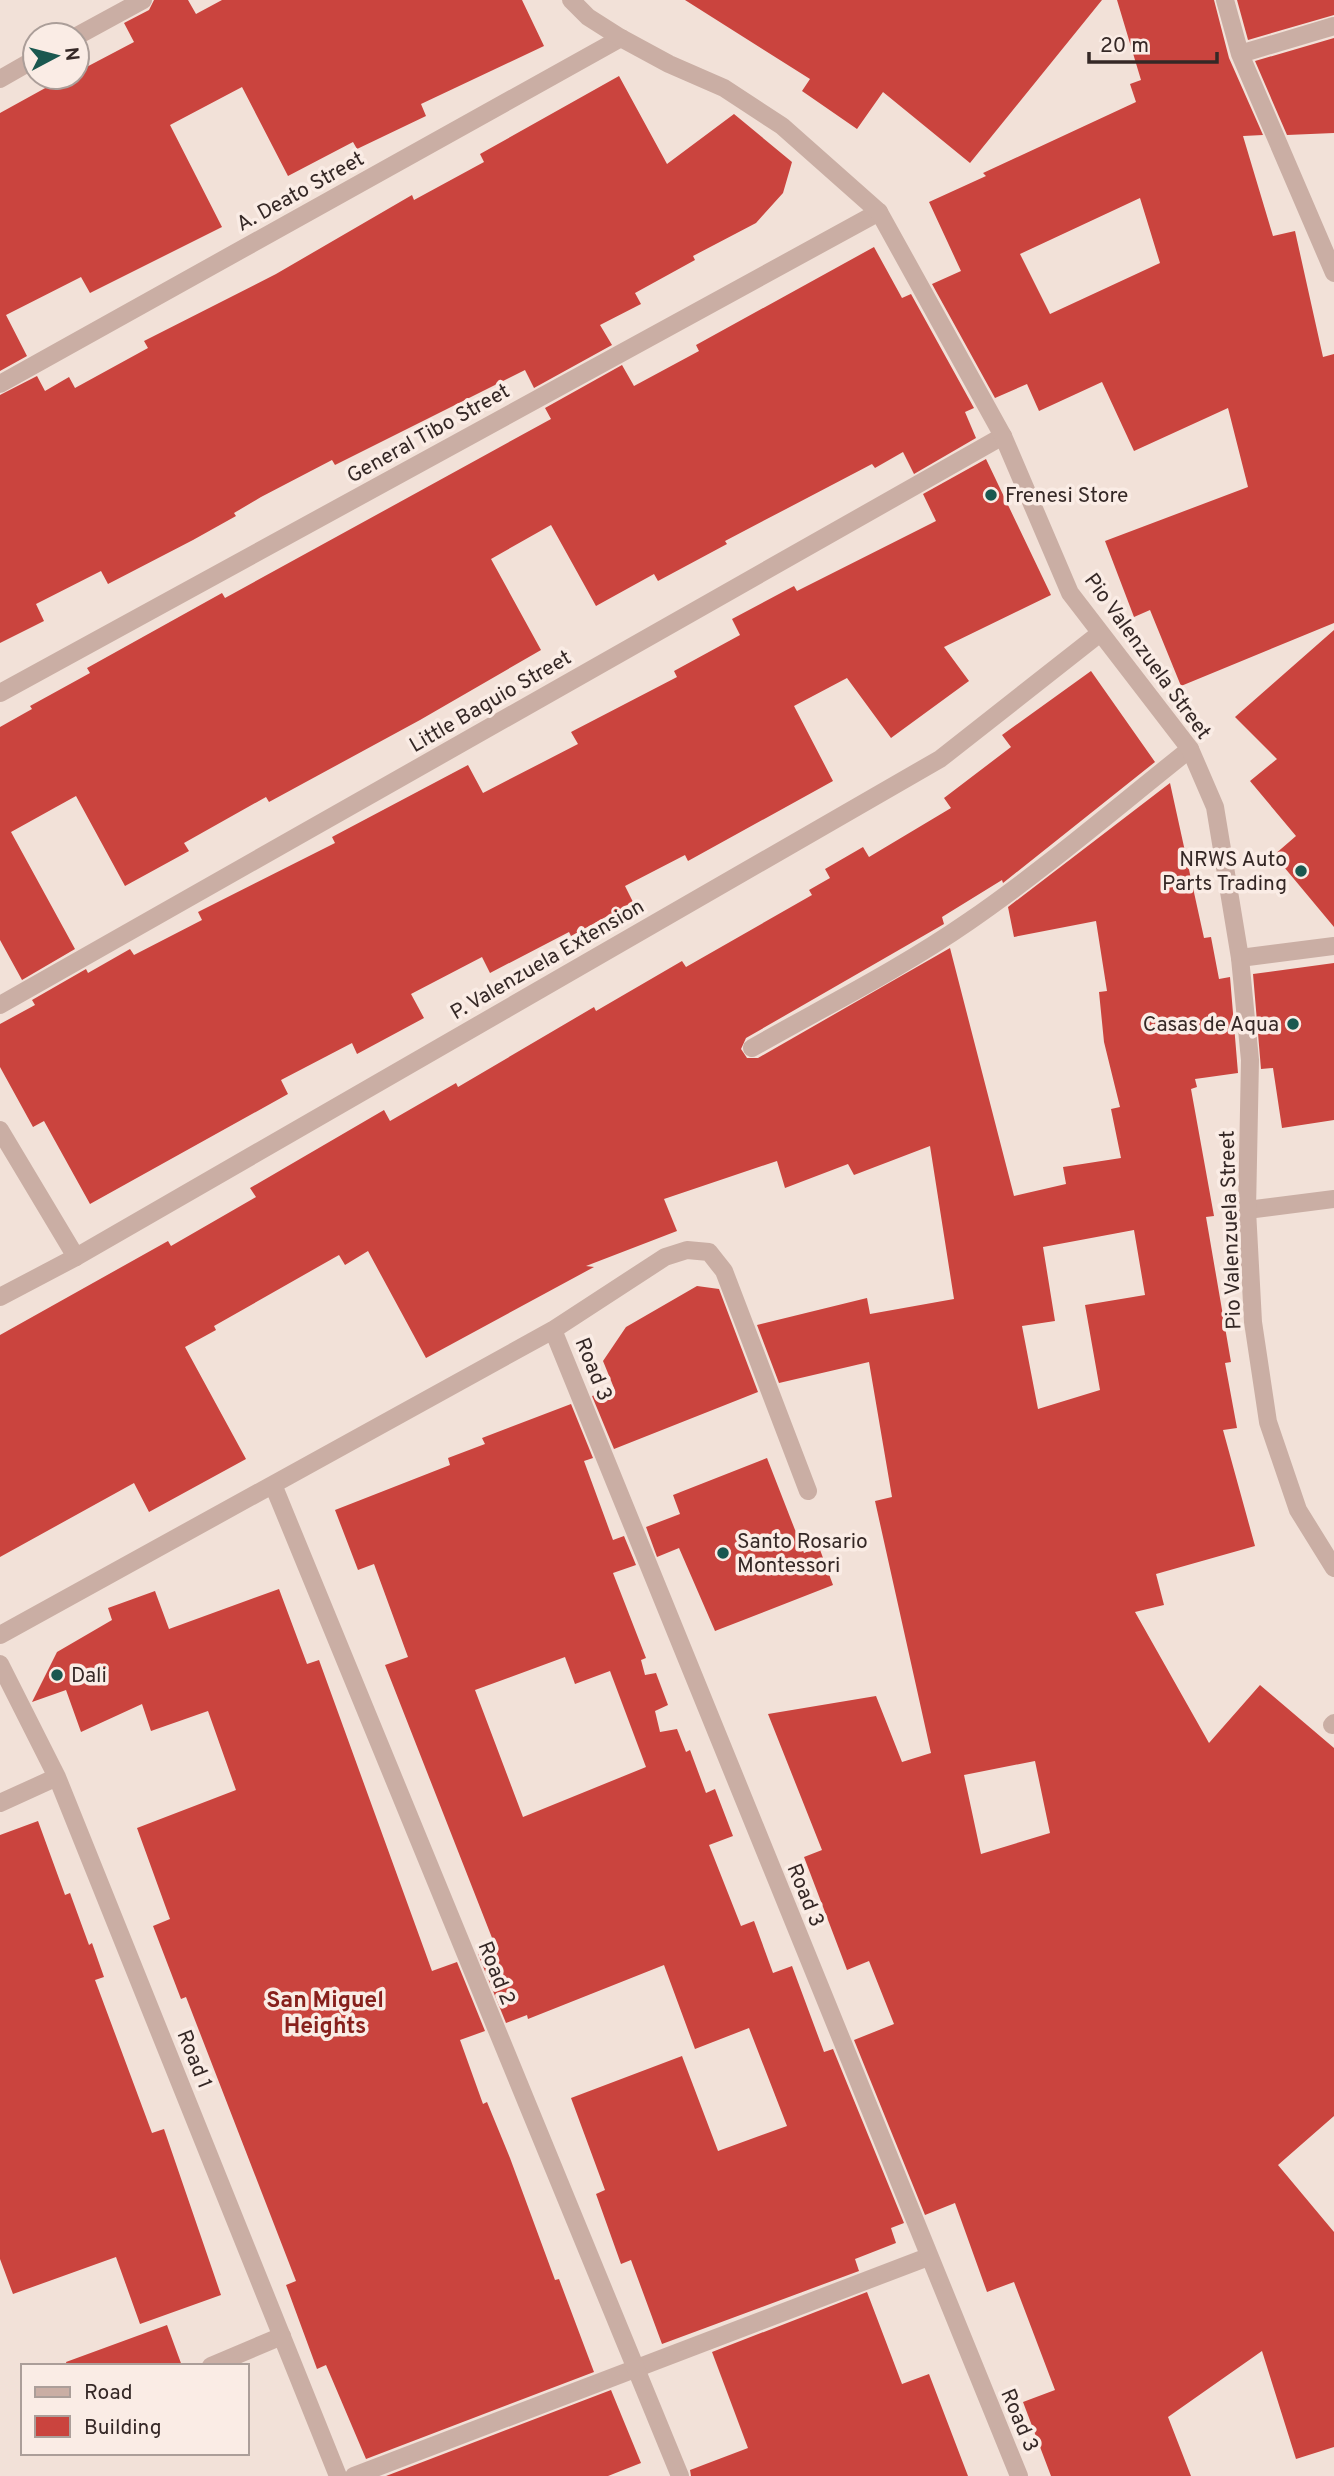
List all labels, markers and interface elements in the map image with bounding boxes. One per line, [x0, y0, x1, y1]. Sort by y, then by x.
north arrow [21, 21, 91, 91]
scale bar [1089, 21, 1217, 65]
text: 20 m [1100, 33, 1149, 60]
text: N [58, 46, 84, 62]
street label: A. Deato Street [232, 146, 369, 239]
street label: General Tibo Street [343, 378, 515, 490]
place label: Frenesi Store [1005, 483, 1128, 510]
marker: Frenesi Store [983, 487, 999, 503]
street label: Pio Valenzuela Street [1077, 568, 1216, 745]
street label: Little Baguio Street [405, 645, 577, 760]
place label: NRWS Auto Parts Trading [1162, 847, 1287, 898]
marker: NRWS Auto Parts Trading [1293, 863, 1309, 879]
street label: P. Valenzuela Extension [446, 894, 650, 1027]
place label: Casas de Aqua [1143, 1012, 1279, 1039]
marker: Casas de Aqua [1285, 1016, 1301, 1032]
street label: Pio Valenzuela Street [1215, 1130, 1248, 1330]
street label: Road 3 [568, 1334, 618, 1405]
place label: Santo Rosario Montessori [737, 1529, 868, 1580]
marker: Santo Rosario Montessori [715, 1545, 731, 1561]
place label: Dali [71, 1663, 107, 1690]
marker: Dali [49, 1667, 65, 1683]
street label: Road 3 [780, 1860, 830, 1931]
street label: Road 2 [471, 1938, 521, 2009]
district label: San Miguel Heights [266, 1987, 384, 2042]
street label: Road 1 [170, 2026, 218, 2093]
legend [21, 2364, 248, 2455]
text: Road [84, 2380, 133, 2407]
street label: Road 3 [993, 2385, 1044, 2456]
text: Building [84, 2415, 162, 2442]

